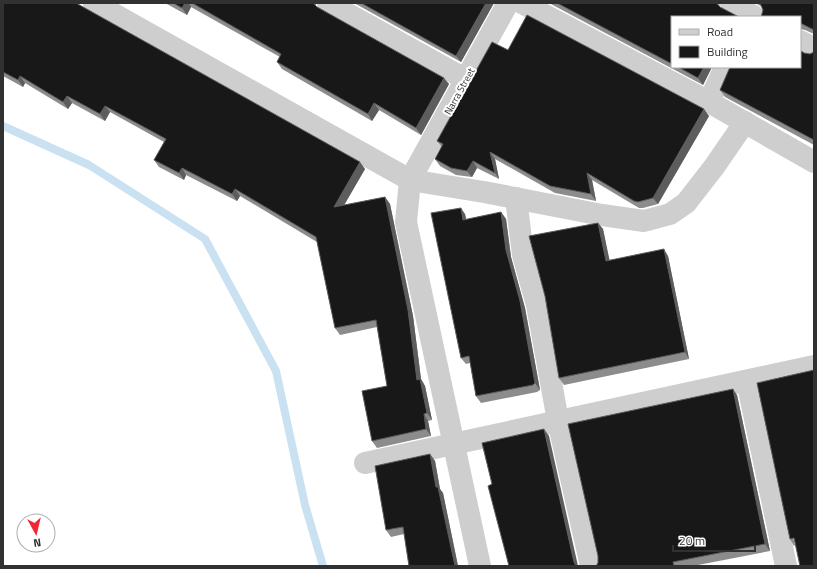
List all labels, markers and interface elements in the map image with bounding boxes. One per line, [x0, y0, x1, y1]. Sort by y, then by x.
legend [671, 16, 801, 68]
text: Road [707, 22, 733, 41]
text: Building [707, 42, 748, 61]
street label: Narra Street [440, 65, 479, 117]
north arrow [16, 513, 56, 553]
scale bar [673, 527, 755, 553]
text: 20 m [679, 531, 705, 550]
text: N [33, 534, 42, 551]

